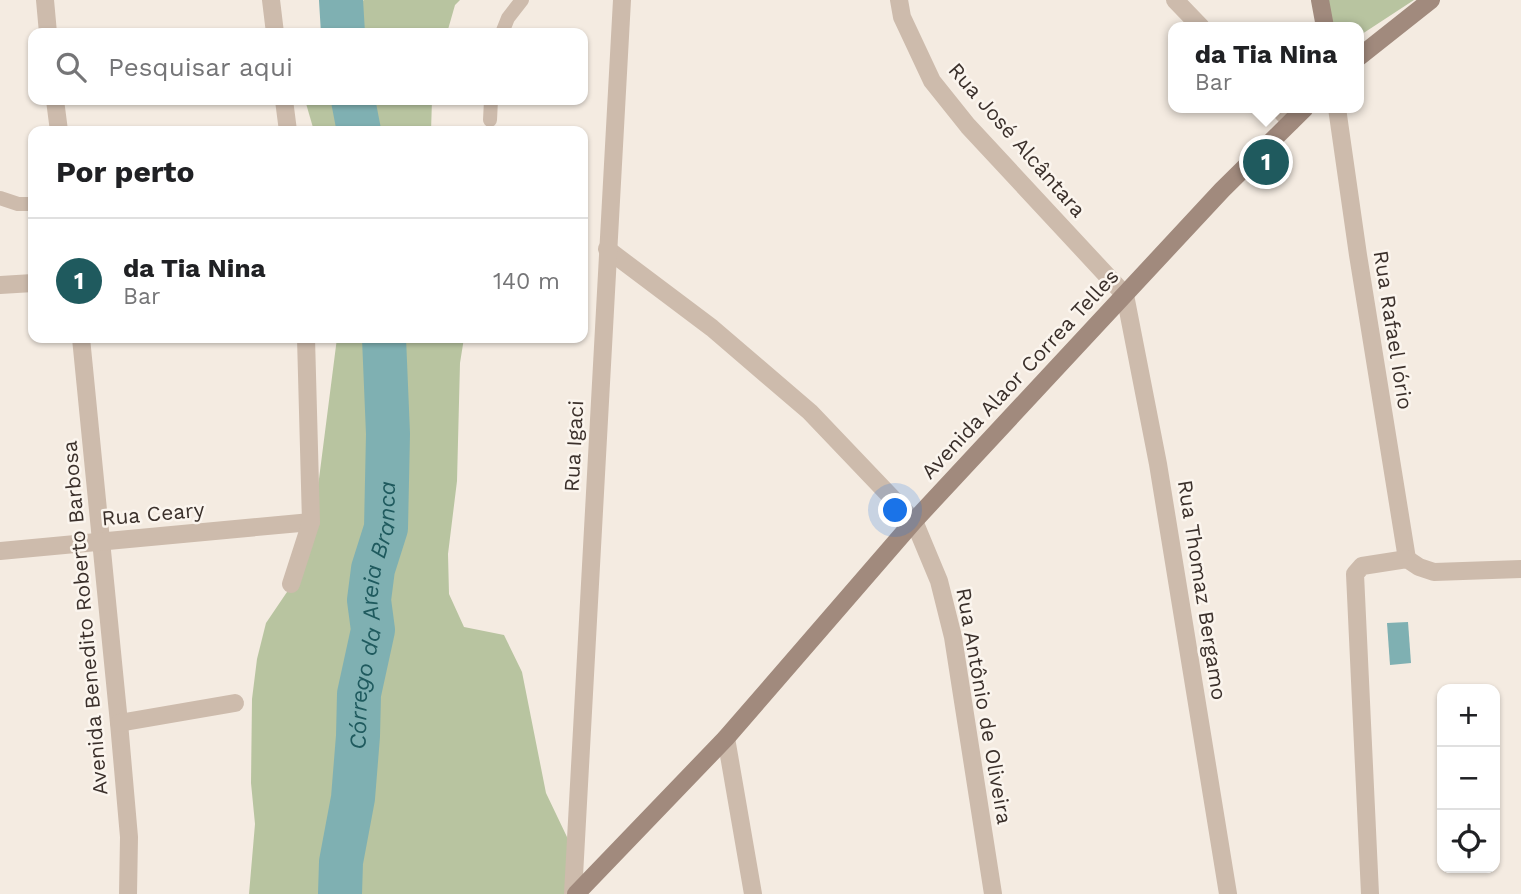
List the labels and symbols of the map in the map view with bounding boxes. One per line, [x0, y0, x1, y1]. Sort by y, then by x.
street label: Rua José Alcântara [944, 57, 1091, 222]
pin: 1 [1243, 136, 1289, 188]
street label: Rua Rafael Iório [1369, 249, 1418, 411]
street label: Avenida Alaor Correa Telles [916, 263, 1124, 484]
street label: Rua Igaci [559, 400, 588, 492]
street label: Avenida Benedito Roberto Barbosa [57, 440, 112, 796]
street label: Rua Thomaz Bergamo [1173, 478, 1232, 702]
water label: Córrego da Areia Branca [344, 481, 401, 751]
your location [878, 493, 912, 527]
street label: Rua Ceary [101, 497, 206, 530]
street label: Rua Antônio de Oliveira [951, 586, 1018, 826]

